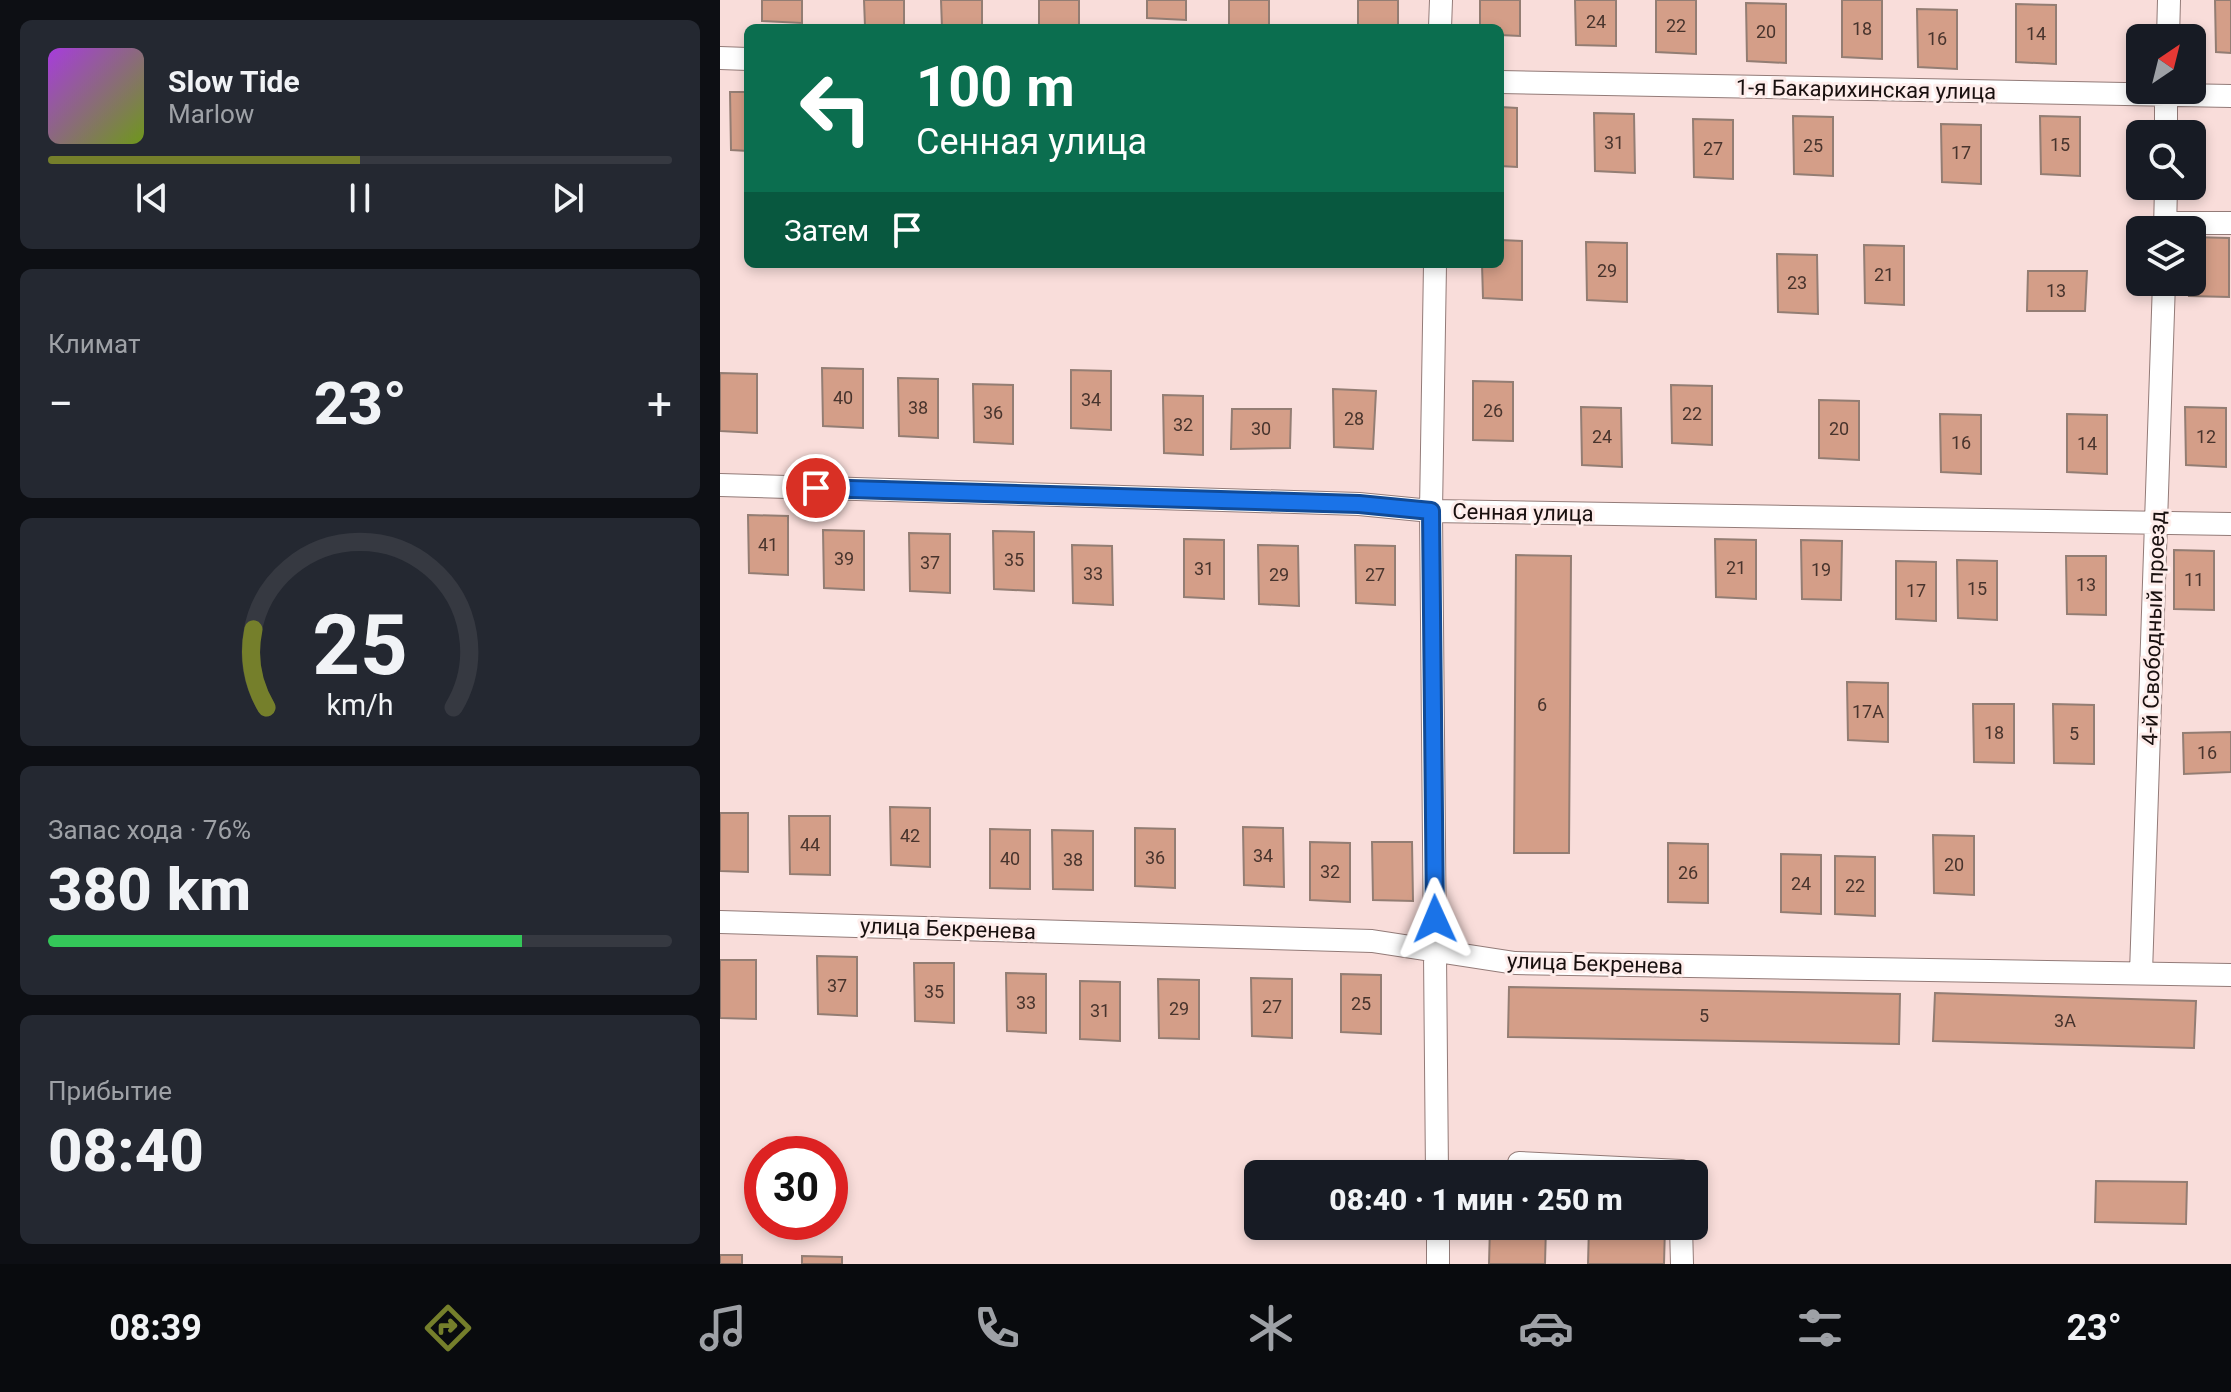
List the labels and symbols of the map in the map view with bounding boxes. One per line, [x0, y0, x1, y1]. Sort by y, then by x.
house number: 24 [1586, 11, 1606, 32]
house number: 22 [1666, 15, 1686, 36]
house number: 18 [1852, 18, 1872, 39]
house number: 20 [1756, 21, 1776, 42]
house number: 14 [2026, 23, 2046, 44]
north arrow [2126, 24, 2206, 104]
house number: 16 [1927, 28, 1947, 49]
street label: 1-я Бакарихинская улица [1736, 75, 1996, 104]
house number: 31 [1604, 132, 1624, 153]
house number: 15 [2050, 134, 2070, 155]
house number: 25 [1803, 135, 1823, 156]
house number: 27 [1703, 138, 1723, 159]
house number: 17 [1951, 142, 1971, 163]
house number: 29 [1597, 260, 1617, 281]
house number: 21 [1874, 264, 1894, 285]
house number: 23 [1787, 272, 1807, 293]
house number: 13 [2046, 280, 2066, 301]
house number: 40 [833, 387, 853, 408]
house number: 34 [1081, 389, 1101, 410]
house number: 38 [908, 397, 928, 418]
house number: 26 [1483, 400, 1503, 421]
house number: 36 [983, 402, 1003, 423]
house number: 22 [1682, 403, 1702, 424]
house number: 28 [1344, 408, 1364, 429]
house number: 32 [1173, 414, 1193, 435]
house number: 30 [1251, 418, 1271, 439]
house number: 20 [1829, 418, 1849, 439]
house number: 24 [1592, 426, 1612, 447]
house number: 12 [2196, 426, 2216, 447]
house number: 16 [1951, 432, 1971, 453]
house number: 14 [2077, 433, 2097, 454]
pin [782, 454, 850, 522]
street label: Сенная улица [1452, 499, 1594, 526]
street label: 4-й Свободный проезд [2137, 510, 2170, 746]
house number: 41 [758, 534, 778, 555]
house number: 39 [834, 548, 854, 569]
house number: 35 [1004, 549, 1024, 570]
house number: 37 [920, 552, 940, 573]
house number: 21 [1726, 557, 1746, 578]
house number: 31 [1194, 558, 1214, 579]
house number: 19 [1811, 559, 1831, 580]
house number: 33 [1083, 563, 1103, 584]
house number: 29 [1269, 564, 1289, 585]
house number: 27 [1365, 564, 1385, 585]
house number: 11 [2184, 569, 2204, 590]
house number: 13 [2076, 574, 2096, 595]
house number: 15 [1967, 578, 1987, 599]
house number: 17 [1906, 580, 1926, 601]
house number: 6 [1537, 694, 1547, 715]
house number: 17А [1852, 701, 1884, 722]
house number: 18 [1984, 722, 2004, 743]
house number: 5 [2069, 723, 2079, 744]
house number: 16 [2197, 742, 2217, 763]
house number: 42 [900, 825, 920, 846]
house number: 44 [800, 834, 820, 855]
house number: 34 [1253, 845, 1273, 866]
house number: 36 [1145, 847, 1165, 868]
house number: 40 [1000, 848, 1020, 869]
house number: 38 [1063, 849, 1083, 870]
house number: 20 [1944, 854, 1964, 875]
house number: 32 [1320, 861, 1340, 882]
house number: 26 [1678, 862, 1698, 883]
house number: 24 [1791, 873, 1811, 894]
house number: 22 [1845, 875, 1865, 896]
position arrow [1393, 877, 1477, 961]
street label: улица Бекренева [859, 913, 1036, 944]
street label: улица Бекренева [1506, 948, 1683, 979]
house number: 37 [827, 975, 847, 996]
house number: 35 [924, 981, 944, 1002]
house number: 33 [1016, 992, 1036, 1013]
house number: 25 [1351, 993, 1371, 1014]
house number: 27 [1262, 996, 1282, 1017]
house number: 29 [1169, 998, 1189, 1019]
house number: 31 [1090, 1000, 1110, 1021]
house number: 5 [1699, 1005, 1709, 1026]
house number: 3А [2054, 1010, 2076, 1031]
speed limit sign: 30 [744, 1136, 848, 1240]

